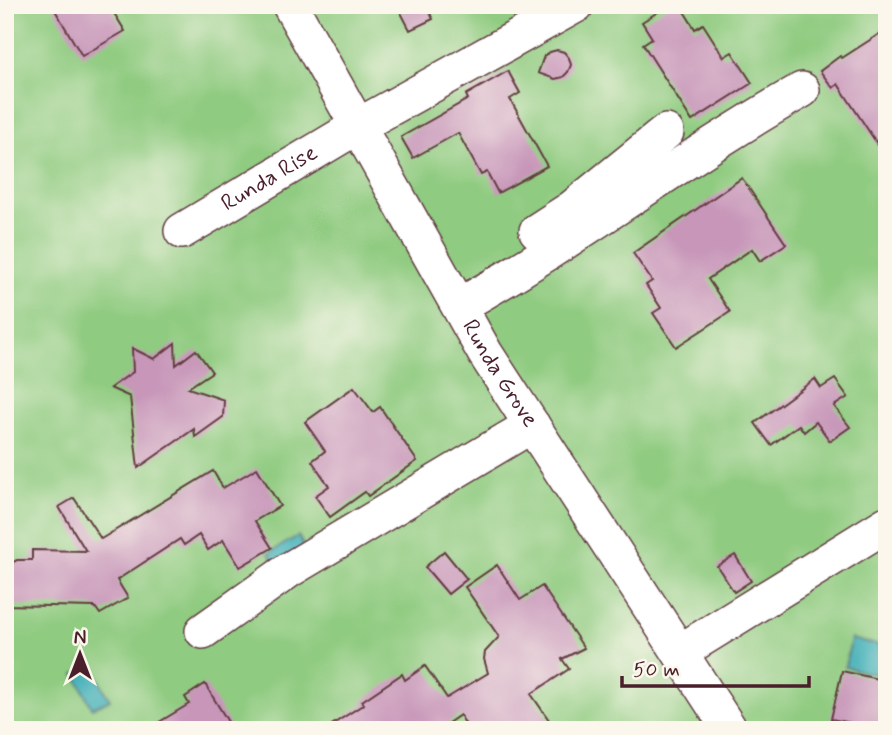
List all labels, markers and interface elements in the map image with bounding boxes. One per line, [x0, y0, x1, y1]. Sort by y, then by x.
street label: Runda Rise [216, 138, 323, 219]
street label: Runda Grove [454, 314, 544, 433]
north arrow [46, 620, 116, 690]
text: N [74, 626, 86, 651]
scale bar [622, 644, 810, 688]
text: 50 m [633, 656, 680, 684]

